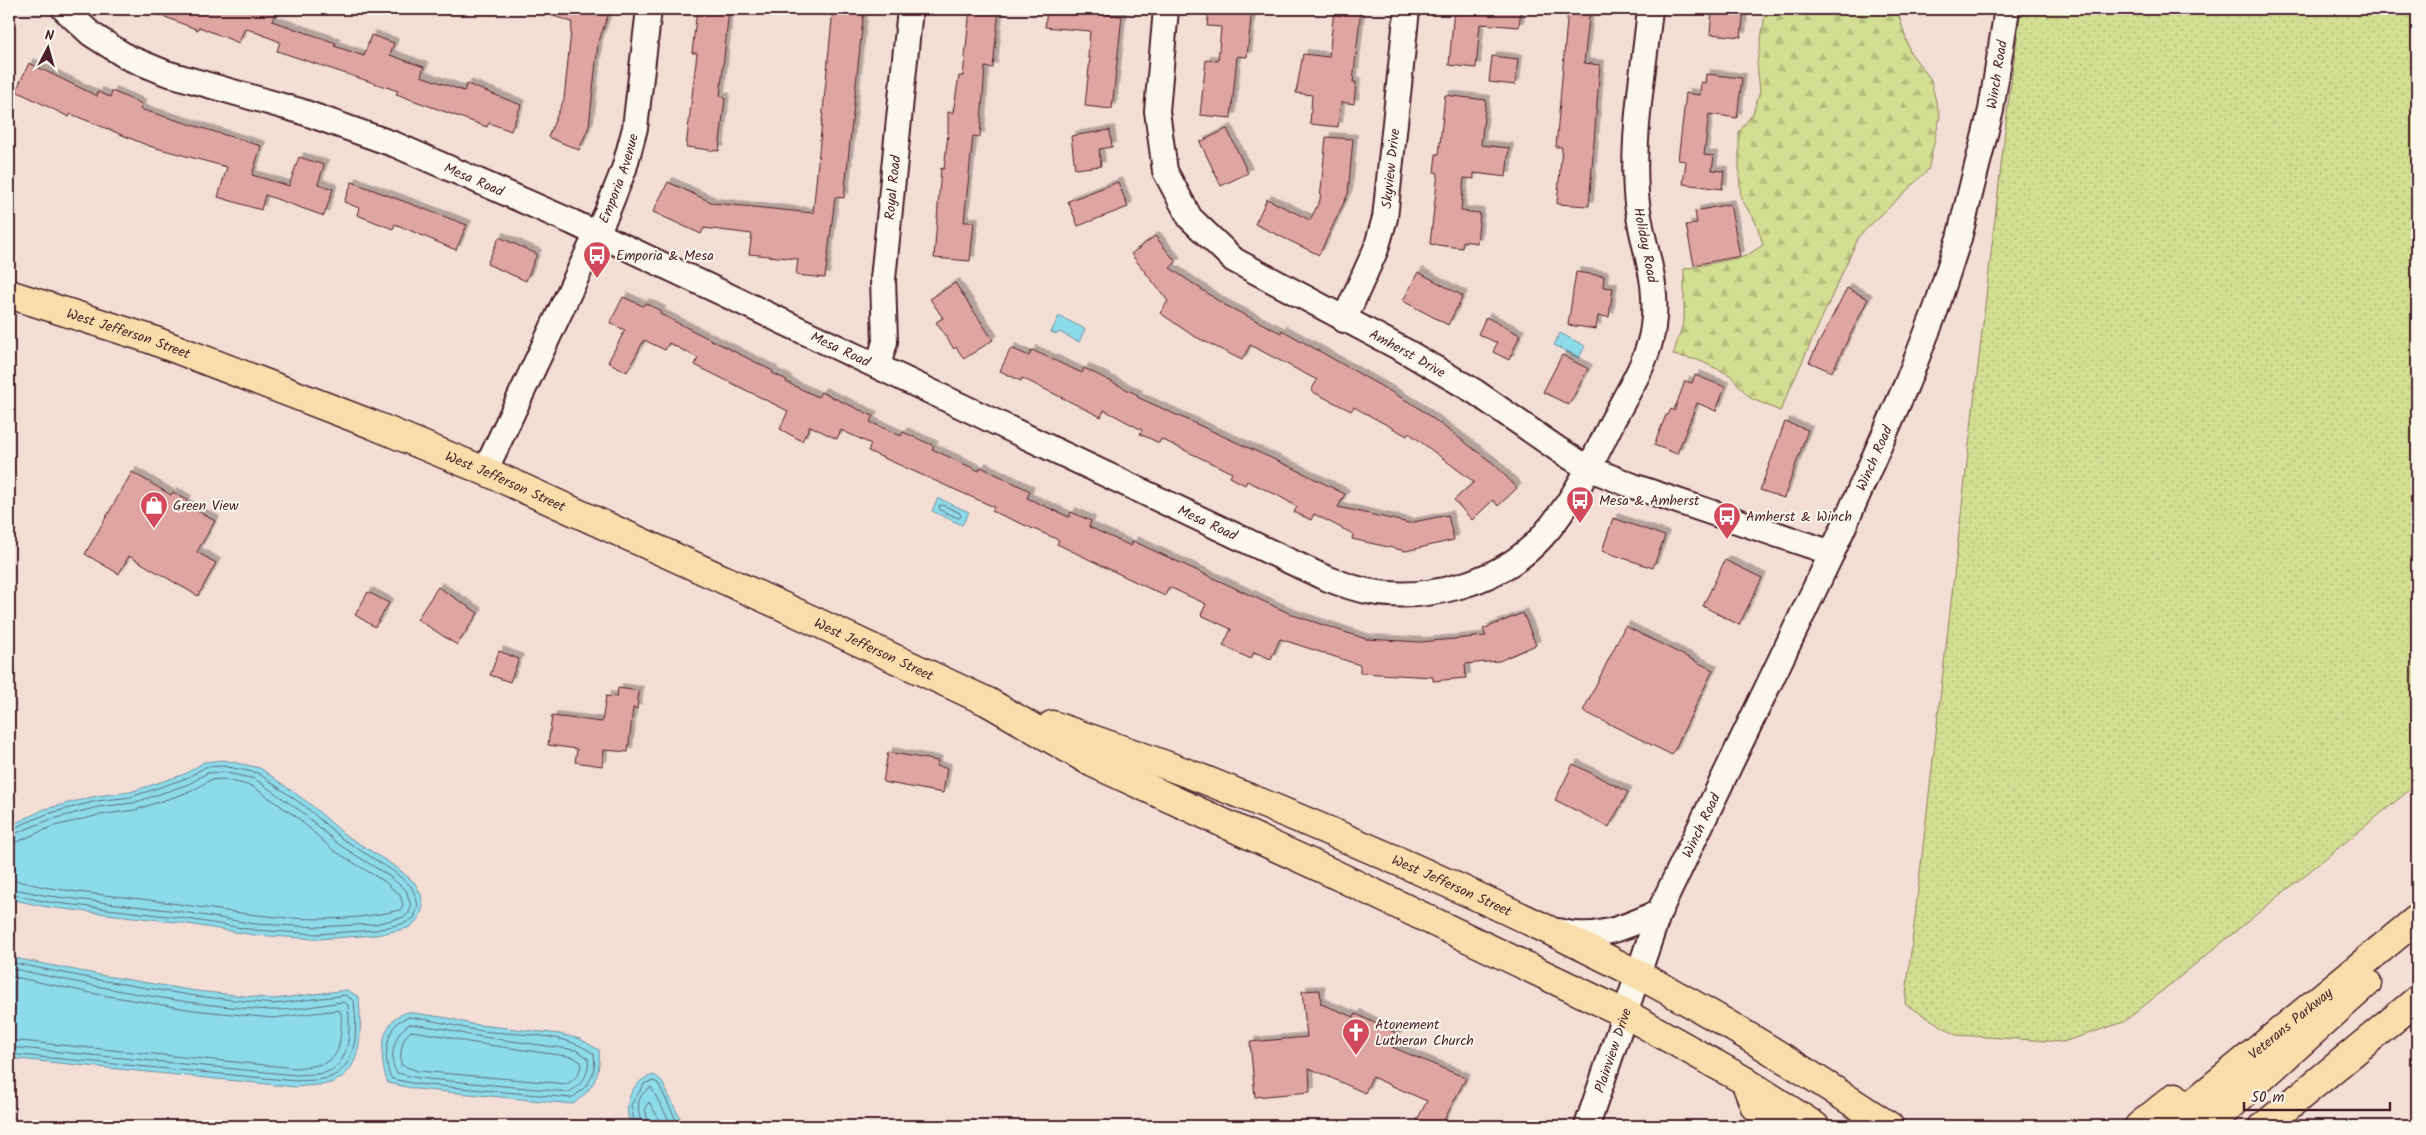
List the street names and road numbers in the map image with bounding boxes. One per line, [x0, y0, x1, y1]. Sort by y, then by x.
street label: Winch Road [1981, 38, 2014, 111]
street label: Skyview Drive [1376, 127, 1406, 210]
street label: Emporia Avenue [593, 131, 645, 227]
street label: Royal Road [879, 153, 907, 221]
street label: Mesa Road [440, 157, 508, 203]
street label: Holiday Road [1627, 206, 1663, 286]
street label: West Jefferson Street [64, 303, 194, 366]
street label: Amherst Drive [1365, 324, 1450, 384]
street label: Mesa Road [807, 326, 875, 374]
street label: Winch Road [1851, 421, 1899, 495]
street label: West Jefferson Street [442, 446, 570, 518]
street label: Mesa Road [1174, 500, 1242, 547]
street label: West Jefferson Street [810, 613, 938, 687]
street label: Winch Road [1677, 789, 1727, 862]
street label: West Jefferson Street [1388, 849, 1516, 923]
street label: Veterans Parkway [2244, 982, 2338, 1065]
street label: Plainview Drive [1589, 1004, 1638, 1096]

